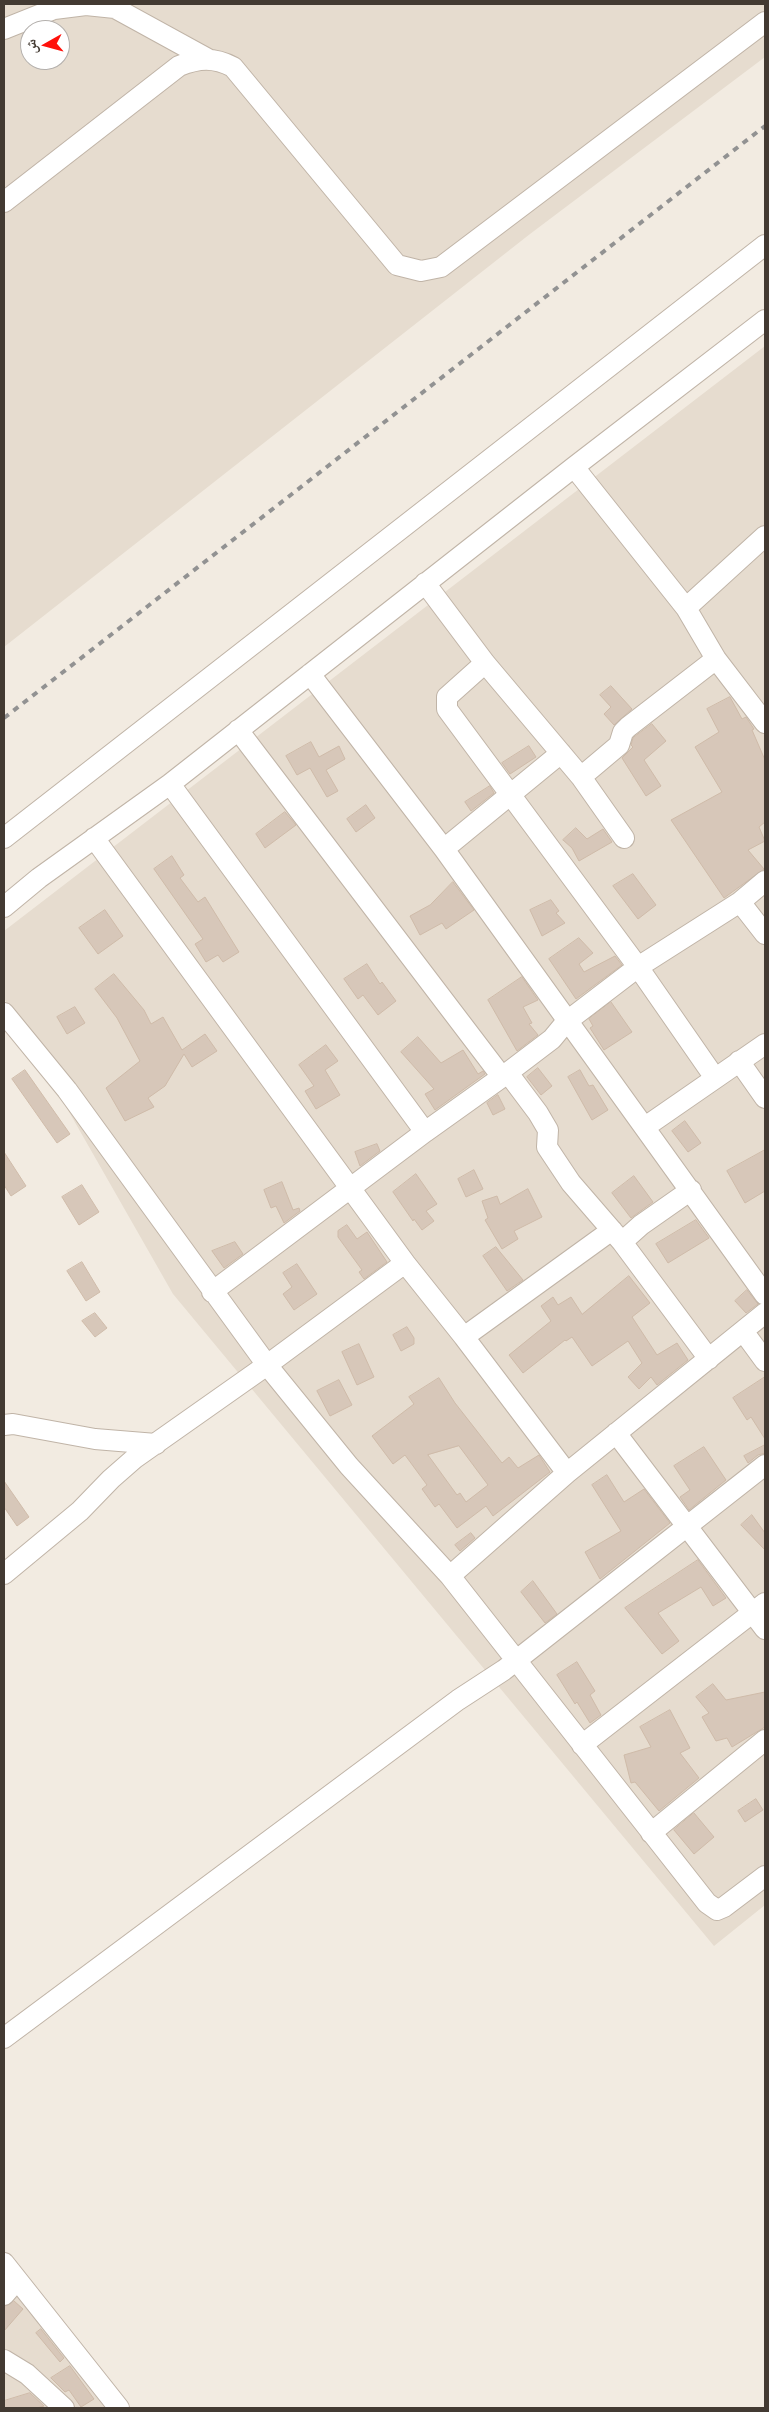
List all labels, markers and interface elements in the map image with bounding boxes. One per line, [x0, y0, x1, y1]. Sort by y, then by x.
north arrow [20, 20, 70, 70]
text: ش [22, 38, 40, 55]

